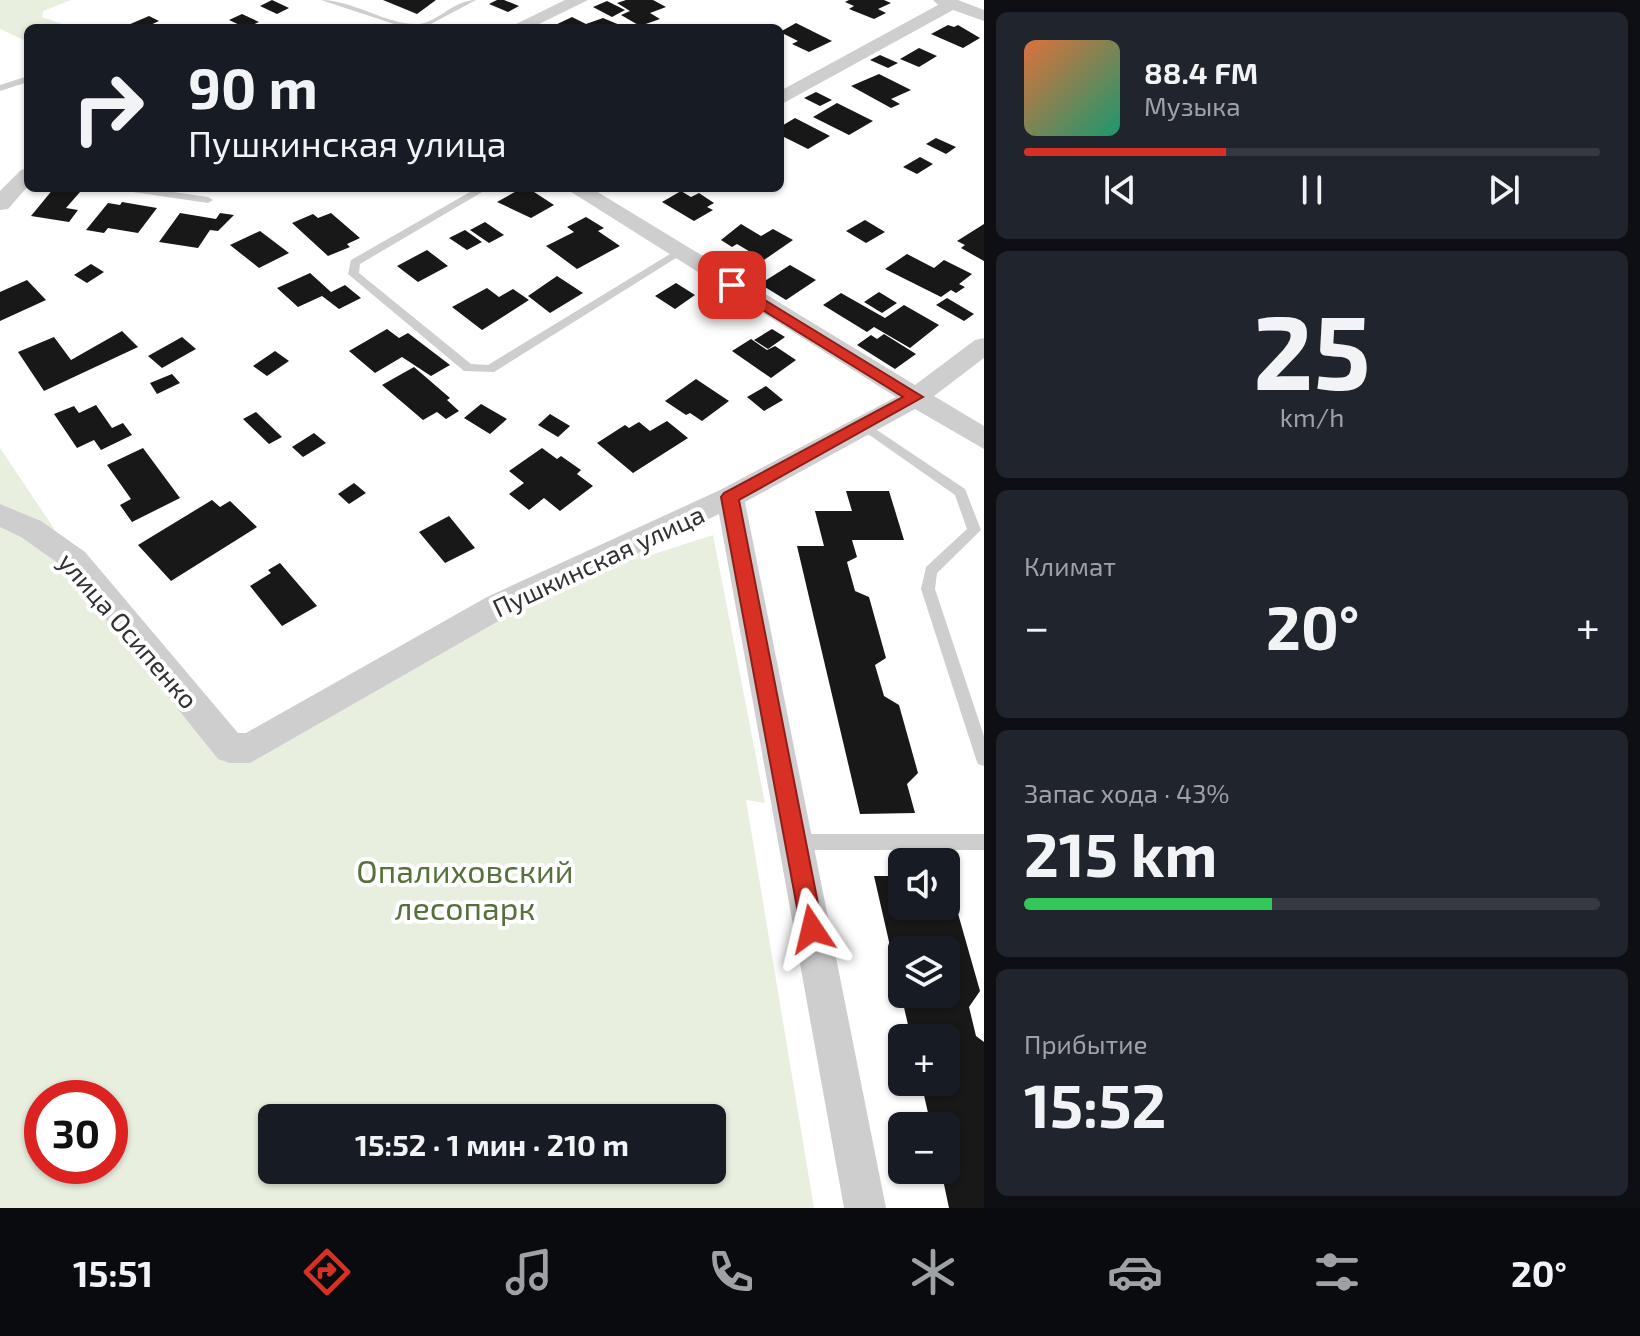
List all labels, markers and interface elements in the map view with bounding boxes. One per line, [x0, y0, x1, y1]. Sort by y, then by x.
text: 90 m [188, 53, 318, 120]
text: 88.4 FM [1144, 54, 1258, 90]
icon: right [56, 56, 160, 160]
text: Музыка [1144, 90, 1241, 121]
text: Пушкинская улица [188, 121, 507, 164]
icon: previous [1098, 168, 1142, 212]
icon: pause [1290, 168, 1334, 212]
icon: next [1482, 168, 1526, 212]
pin [698, 251, 766, 319]
icon: arrive [710, 263, 754, 307]
text: 25 [1253, 286, 1371, 411]
text: km/h [1280, 401, 1344, 432]
street label: Пушкинская улица [487, 497, 709, 624]
street label: улица Осипенко [52, 546, 205, 715]
text: Климат [1024, 550, 1116, 581]
text: 20° [1266, 590, 1359, 662]
text: − [1024, 599, 1050, 652]
text: + [1576, 599, 1600, 652]
text: Запас хода · 43% [1024, 777, 1230, 808]
text: 215 km [1024, 817, 1217, 889]
map controls [888, 848, 960, 1184]
button: sound [888, 848, 960, 920]
park label: Опалиховский лесопарк [356, 851, 574, 926]
position arrow [770, 887, 854, 971]
button: layers [888, 936, 960, 1008]
button: + [888, 1024, 960, 1096]
text: Прибытие [1024, 1028, 1148, 1059]
text: 15:52 [1024, 1068, 1166, 1140]
speed limit sign: 30 [24, 1080, 128, 1184]
button: − [888, 1112, 960, 1184]
text: 15:52 · 1 мин · 210 m [355, 1126, 629, 1162]
icon: directions [299, 1244, 355, 1300]
icon: music [501, 1244, 557, 1300]
icon: phone [703, 1244, 759, 1300]
icon: climate [905, 1244, 961, 1300]
icon: car [1107, 1244, 1163, 1300]
icon: filters [1309, 1244, 1365, 1300]
text: 15:51 [73, 1251, 153, 1294]
text: 20° [1511, 1251, 1567, 1294]

